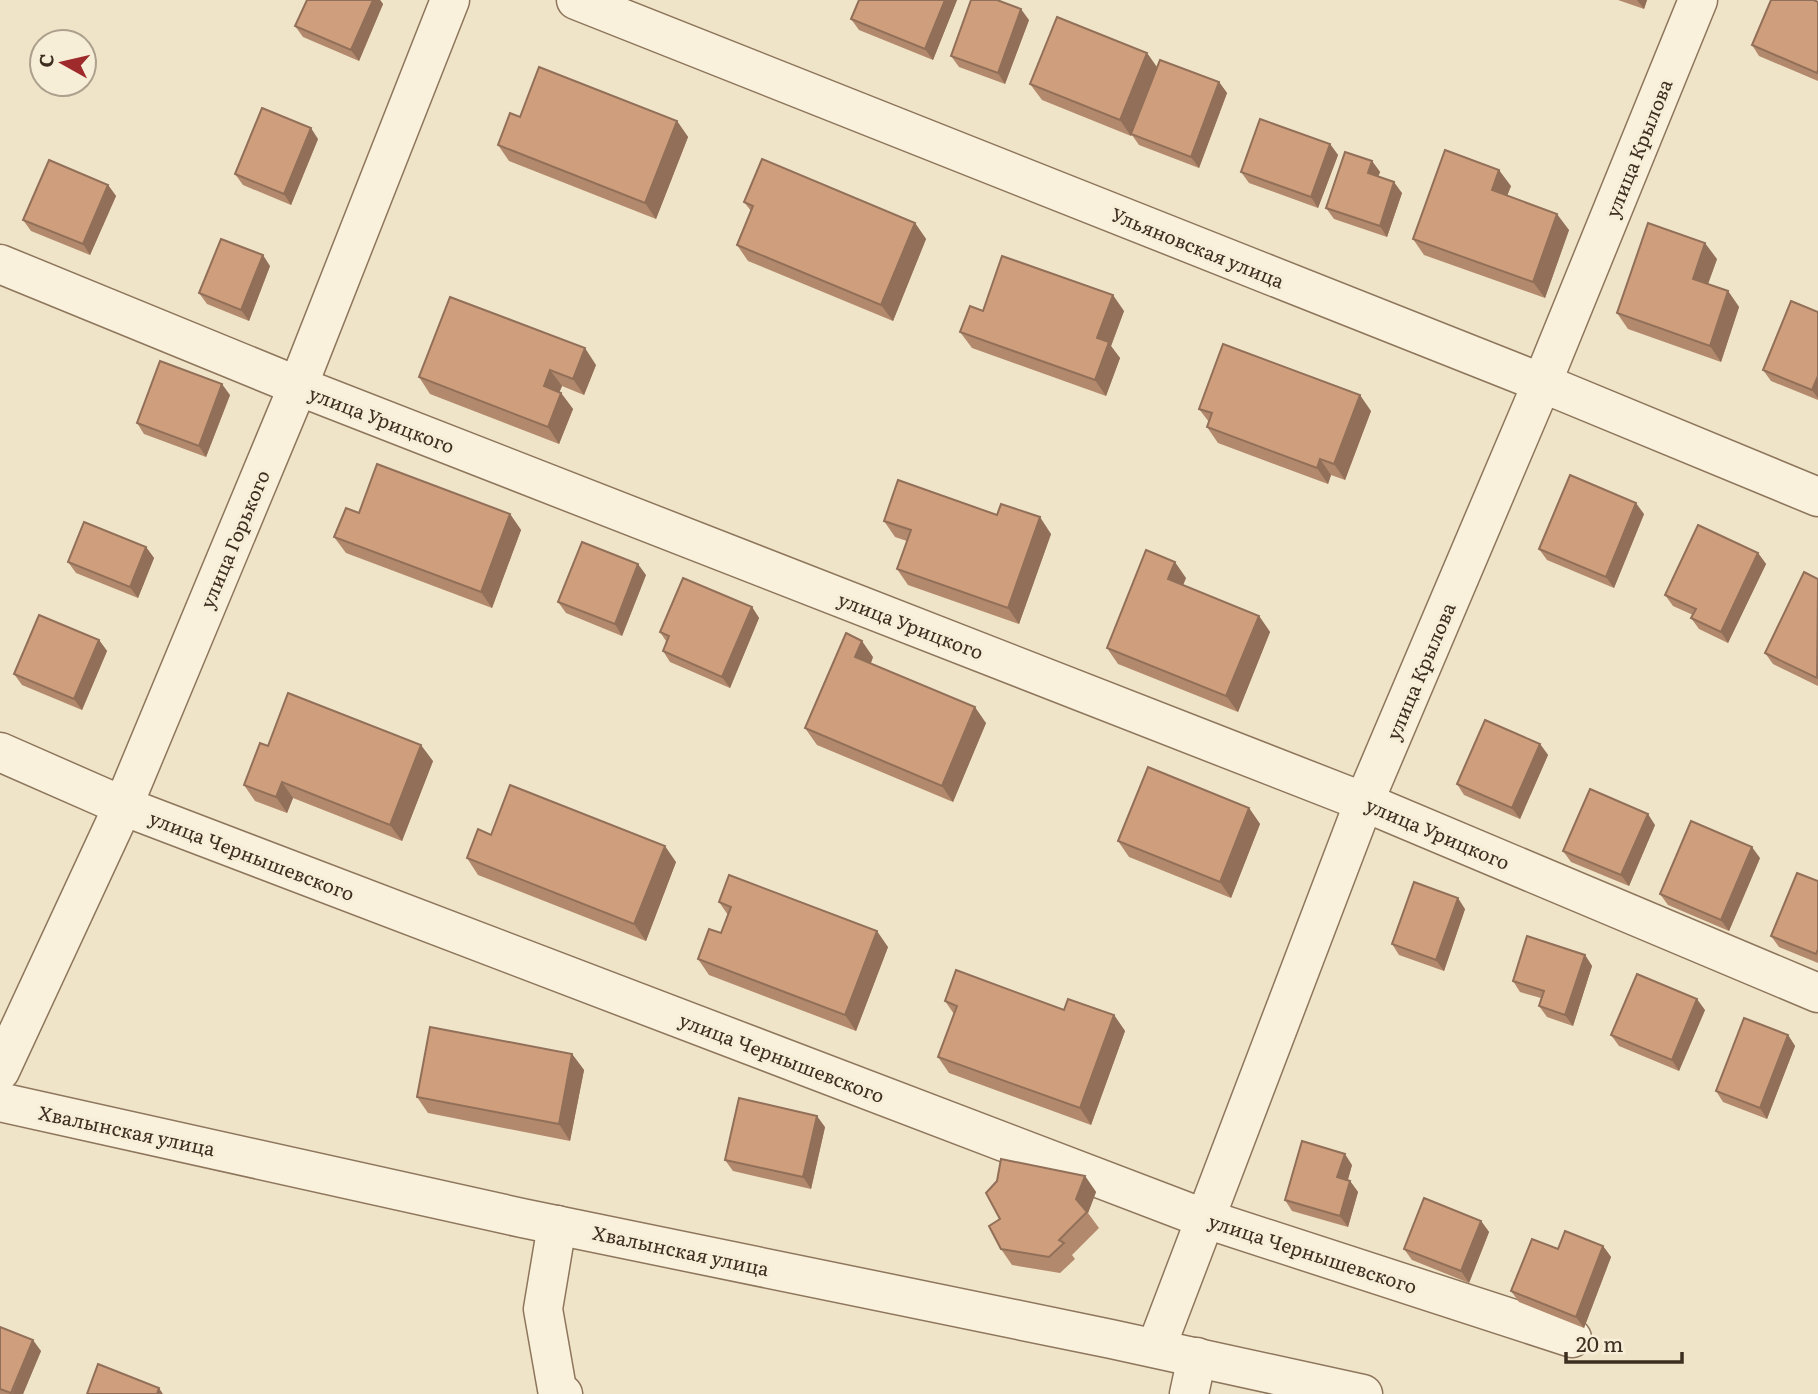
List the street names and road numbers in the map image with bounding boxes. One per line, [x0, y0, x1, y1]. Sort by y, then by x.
street label: улица Крылова [1597, 74, 1679, 221]
street label: Ульяновская улица [1107, 200, 1289, 295]
street label: улица Урицкого [305, 378, 459, 460]
street label: улица Горького [192, 465, 276, 613]
street label: улица Урицкого [834, 584, 988, 666]
street label: улица Крылова [1378, 597, 1462, 744]
street label: улица Урицкого [1362, 790, 1514, 876]
street label: улица Чернышевского [145, 803, 359, 907]
street label: улица Чернышевского [675, 1005, 889, 1109]
street label: Хвалынская улица [36, 1098, 218, 1163]
street label: улица Чернышевского [1205, 1206, 1421, 1300]
street label: Хвалынская улица [590, 1218, 772, 1283]

